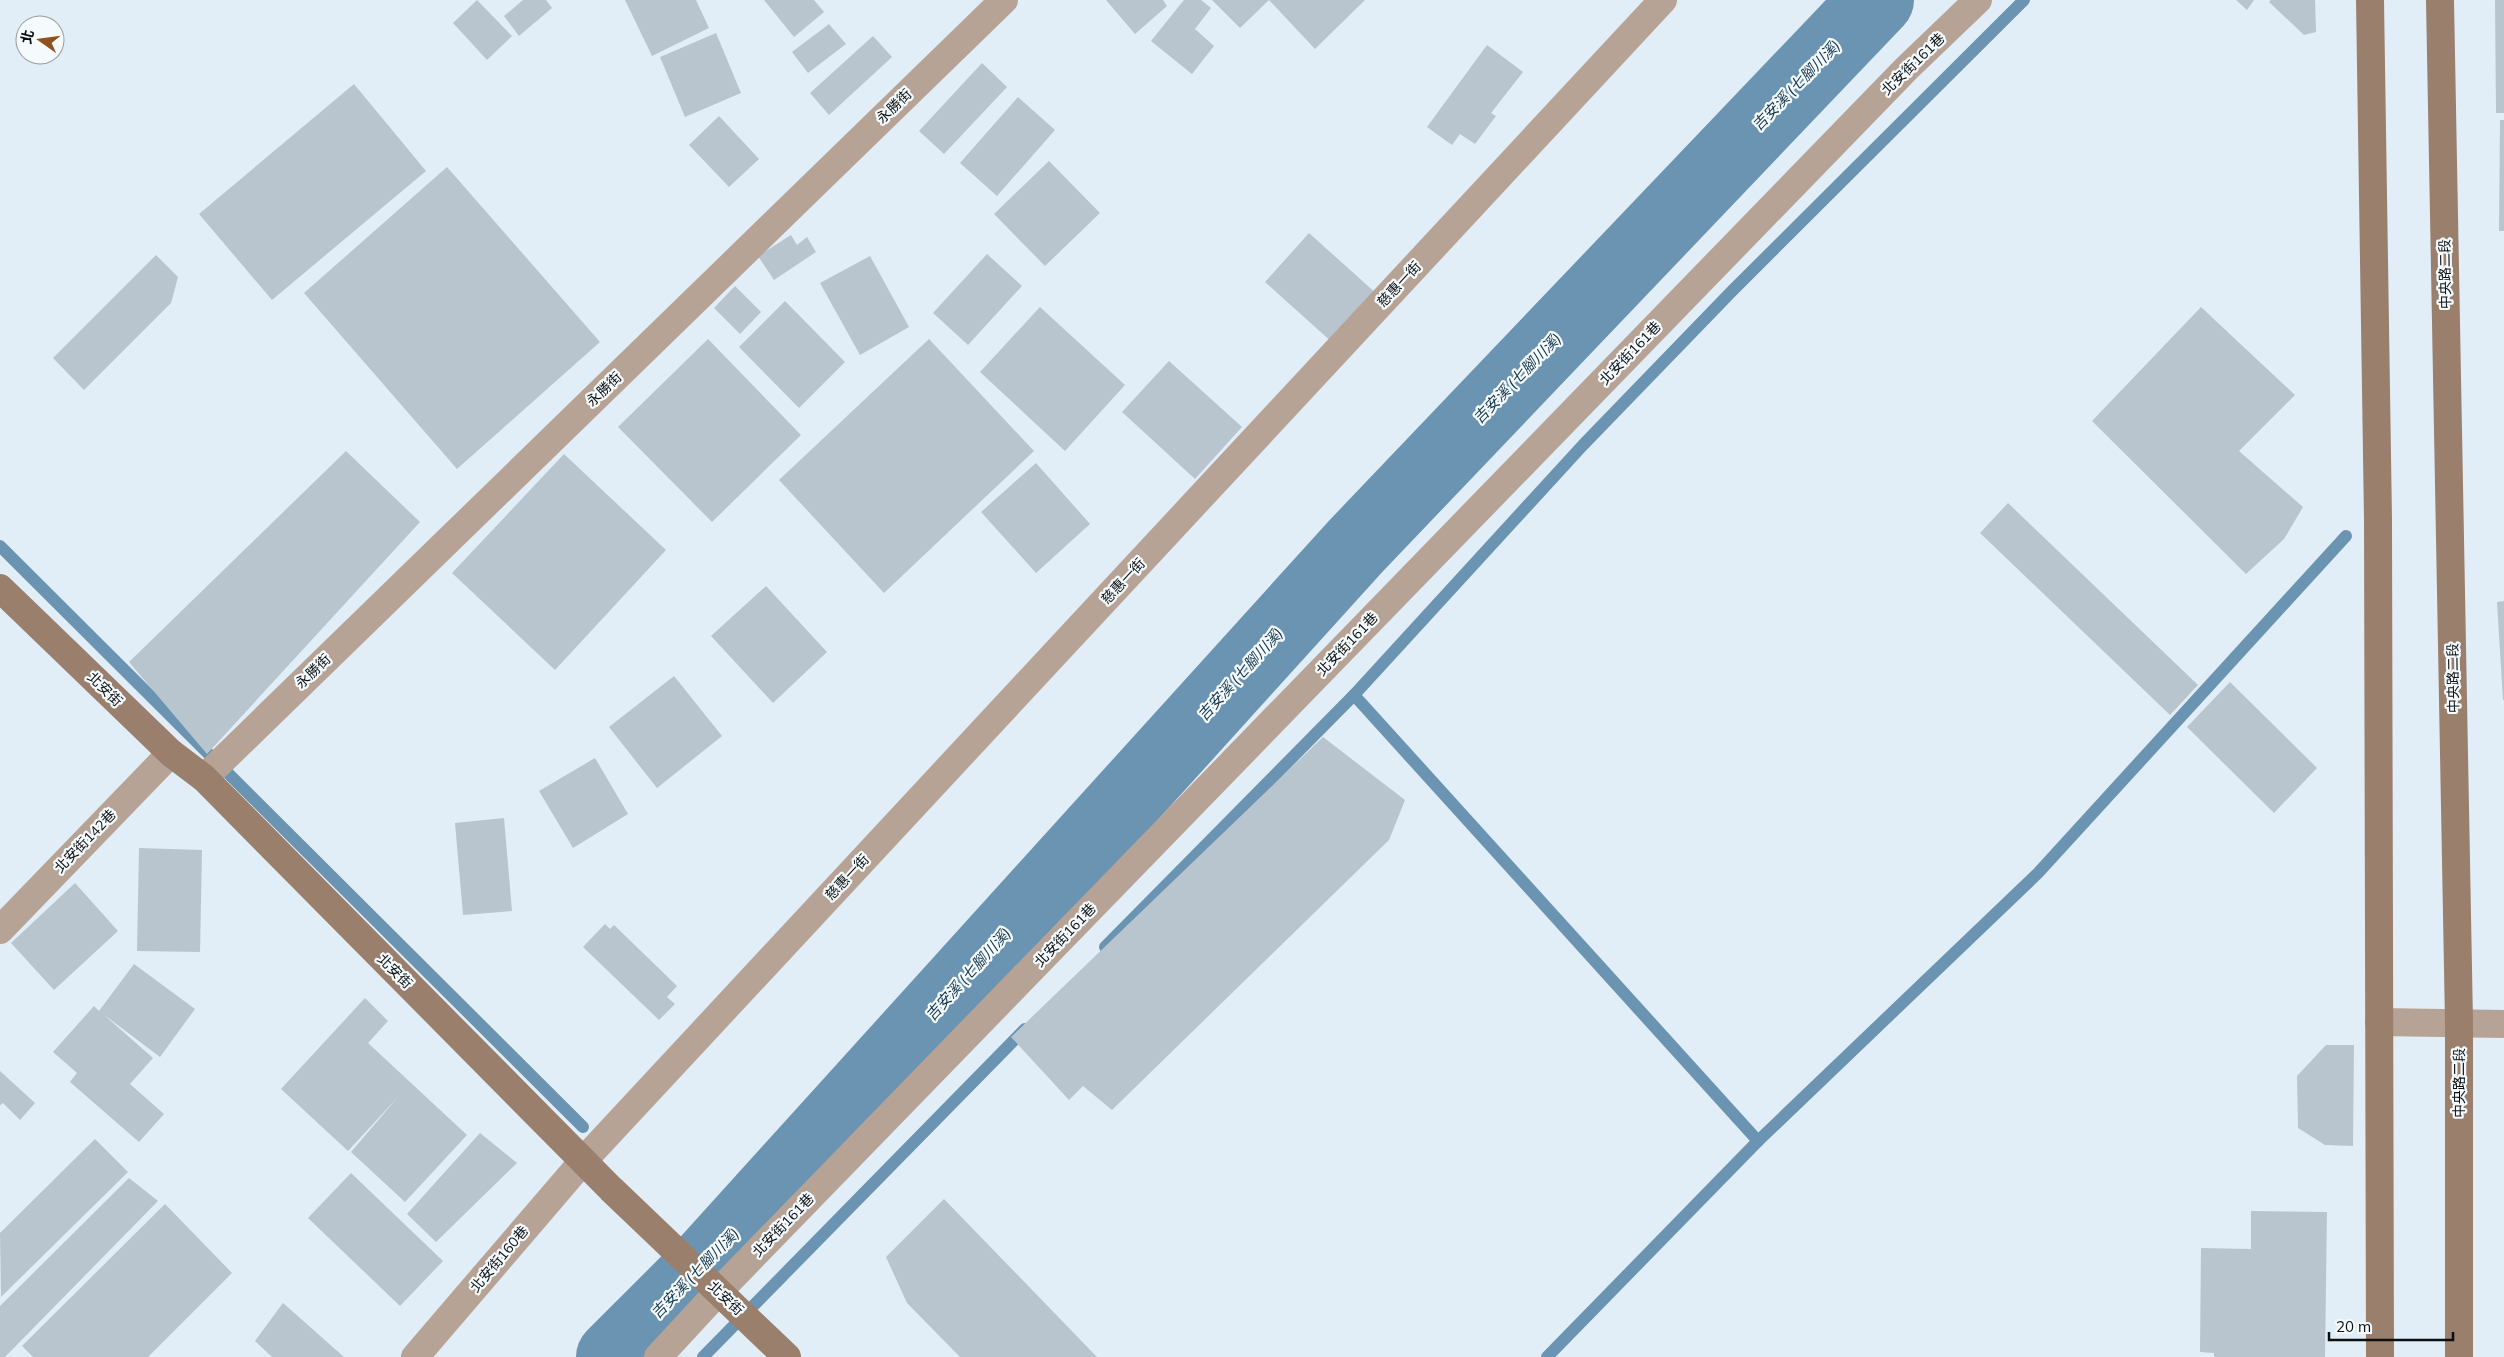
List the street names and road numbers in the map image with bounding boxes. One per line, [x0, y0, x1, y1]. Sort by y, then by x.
street label: 北安街161巷 [1878, 29, 1948, 99]
street label: 永勝街 [873, 85, 915, 127]
street label: 中央路二段 [2435, 239, 2455, 309]
street label: 慈惠一街 [1373, 257, 1425, 311]
street label: 北安街161巷 [1595, 318, 1665, 388]
street label: 永勝街 [583, 368, 625, 410]
street label: 慈惠一街 [1097, 554, 1149, 608]
street label: 北安街161巷 [1312, 609, 1382, 679]
street label: 中央路二段 [2443, 643, 2463, 713]
street label: 永勝街 [292, 650, 334, 692]
street label: 北安街 [84, 668, 126, 710]
street label: 北安街142巷 [50, 806, 120, 876]
street label: 慈惠一街 [821, 850, 873, 904]
street label: 北安街161巷 [1030, 900, 1100, 970]
street label: 北安街 [374, 950, 416, 992]
street label: 中央路二段 [2450, 1048, 2468, 1118]
street label: 北安街161巷 [748, 1190, 818, 1260]
street label: 北安街160巷 [466, 1222, 532, 1296]
street label: 北安街 [705, 1277, 747, 1319]

